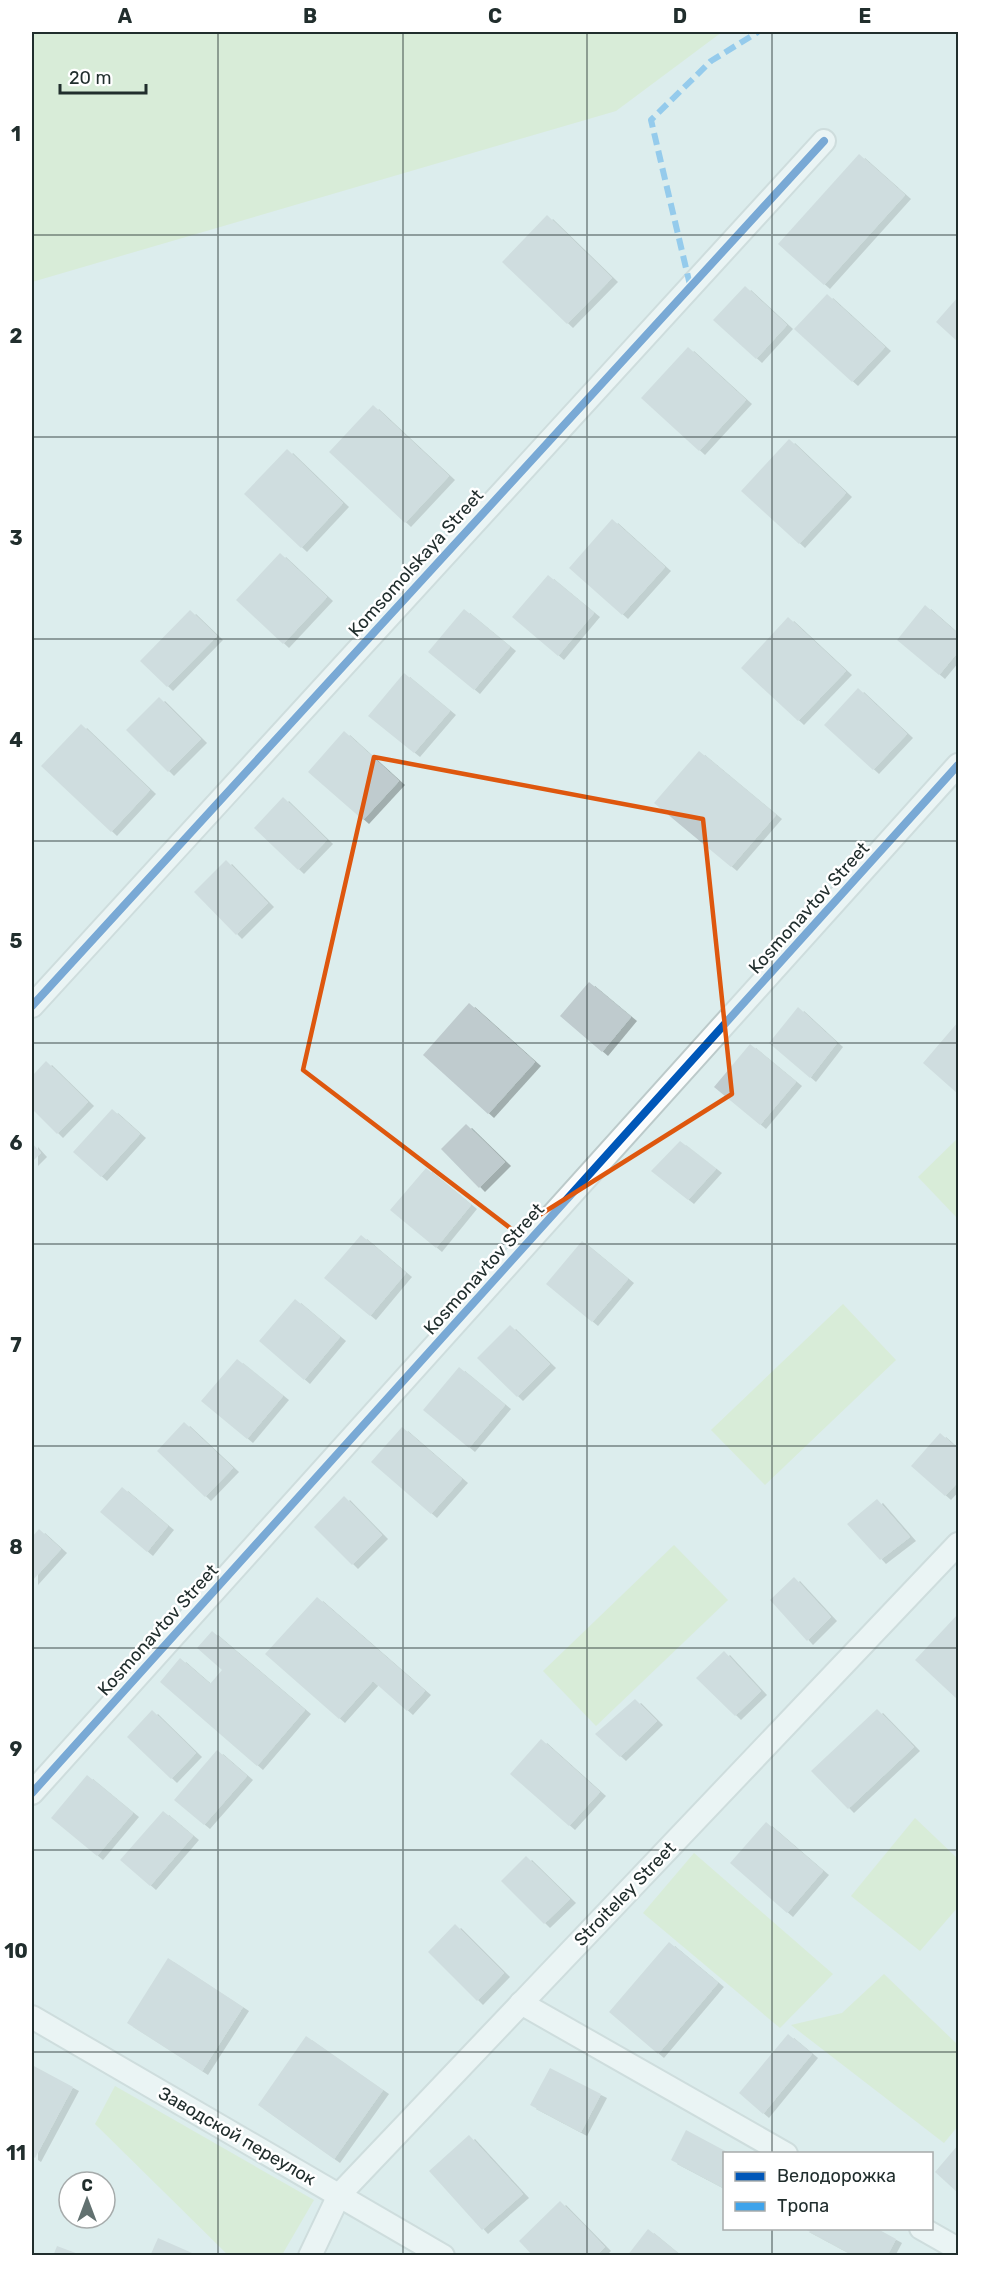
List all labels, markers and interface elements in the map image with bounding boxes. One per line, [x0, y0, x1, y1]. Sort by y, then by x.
text: A [118, 4, 133, 28]
text: B [303, 4, 317, 28]
text: C [488, 4, 502, 28]
text: D [673, 4, 687, 28]
text: E [859, 4, 871, 28]
scale bar [60, 57, 146, 95]
text: 20 m [69, 67, 111, 89]
text: 1 [11, 122, 21, 146]
text: 2 [10, 324, 23, 348]
street label: Komsomolskaya Street [344, 485, 488, 641]
text: 3 [9, 526, 23, 550]
text: 4 [9, 728, 23, 752]
street label: Kosmonavtov Street [744, 838, 874, 978]
text: 5 [10, 929, 23, 953]
text: 6 [9, 1131, 23, 1155]
street label: Kosmonavtov Street [419, 1199, 549, 1339]
text: 7 [10, 1333, 22, 1357]
text: 8 [9, 1535, 23, 1559]
street label: Kosmonavtov Street [93, 1560, 223, 1700]
text: 9 [10, 1737, 23, 1761]
street label: Stroiteley Street [570, 1837, 680, 1951]
text: 10 [4, 1939, 28, 1963]
street label: Заводской переулок [154, 2082, 320, 2190]
text: 11 [6, 2141, 26, 2165]
legend [723, 2152, 933, 2230]
text: Велодорожка [777, 2165, 896, 2187]
north arrow [57, 2170, 117, 2230]
text: С [81, 2176, 93, 2195]
text: Тропа [777, 2195, 829, 2217]

